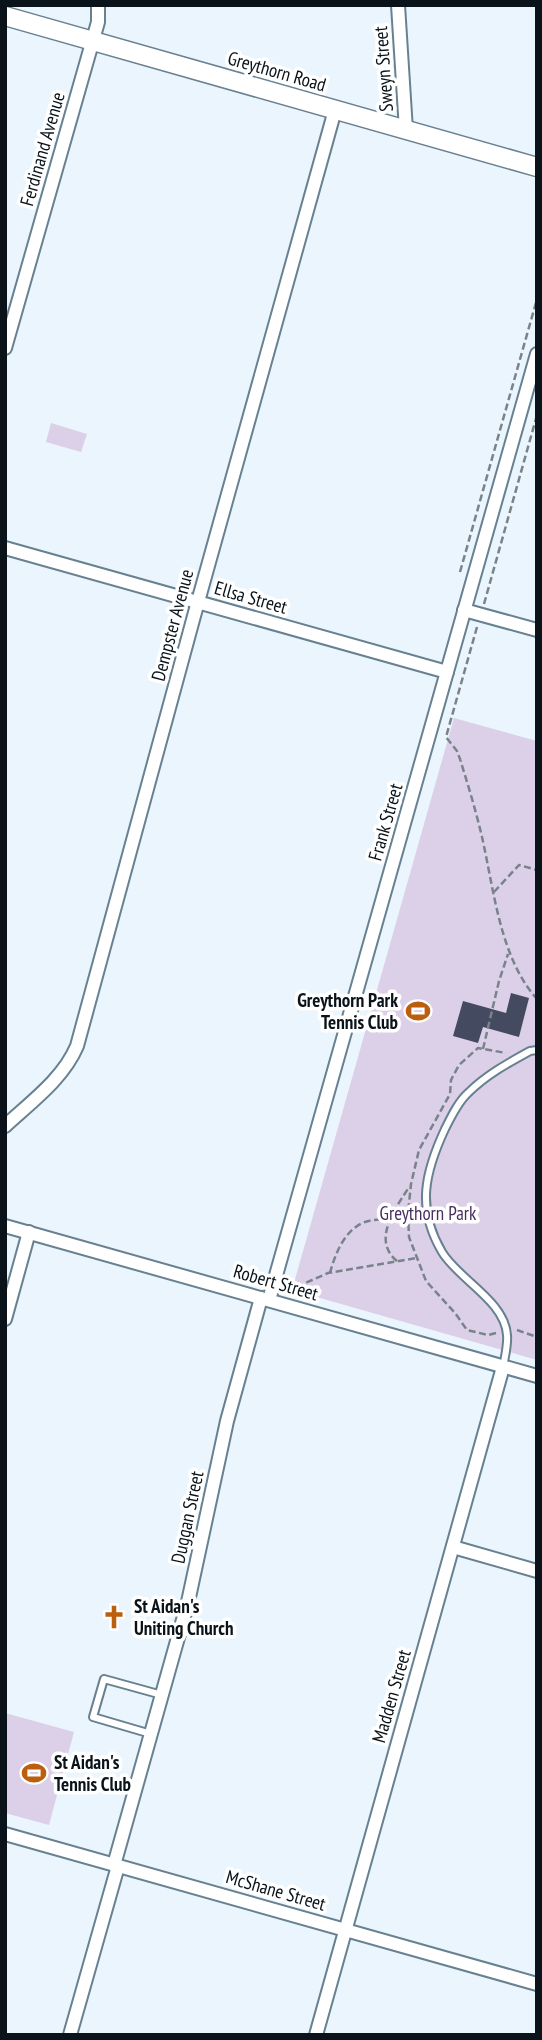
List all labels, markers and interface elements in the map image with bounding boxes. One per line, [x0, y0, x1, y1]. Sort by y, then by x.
street label: Sweyn Street [368, 25, 398, 113]
street label: Greythorn Road [225, 46, 329, 96]
street label: Ferdinand Avenue [14, 89, 70, 209]
street label: Dempster Avenue [146, 566, 198, 683]
street label: Ellsa Street [212, 575, 291, 619]
street label: Frank Street [363, 780, 408, 863]
place label: Greythorn Park Tennis Club [297, 988, 398, 1034]
sports icon: Greythorn Park Tennis Club [404, 997, 432, 1025]
park label: Greythorn Park [380, 1201, 477, 1225]
street label: Robert Street [231, 1258, 322, 1306]
street label: Duggan Street [165, 1468, 209, 1565]
place label: St Aidan's Uniting Church [134, 1594, 233, 1640]
church icon: St Aidan's Uniting Church [100, 1603, 128, 1631]
street label: Madden Street [366, 1646, 416, 1745]
place label: St Aidan's Tennis Club [54, 1750, 131, 1796]
sports icon: St Aidan's Tennis Club [20, 1759, 48, 1787]
street label: McShane Street [223, 1864, 329, 1916]

